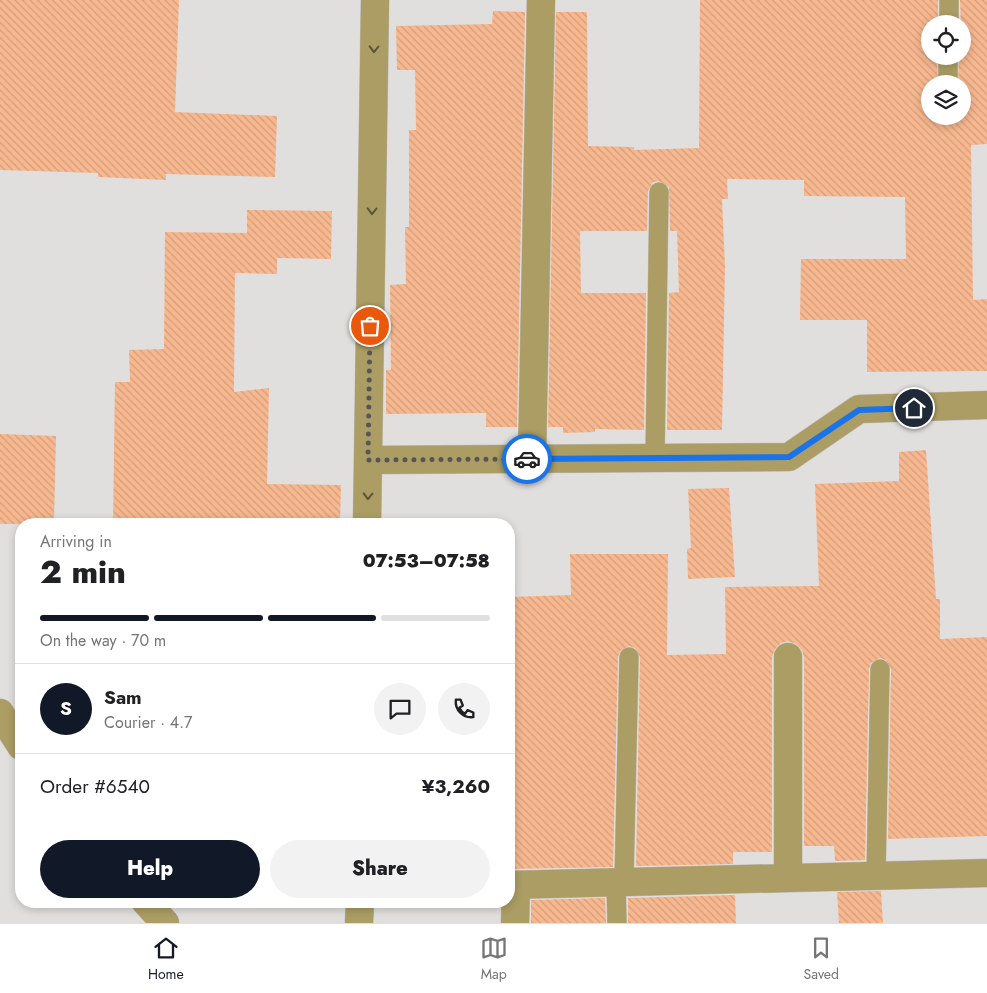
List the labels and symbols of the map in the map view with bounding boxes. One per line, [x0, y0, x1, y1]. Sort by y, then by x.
one-way arrow [369, 45, 379, 53]
one-way arrow [367, 208, 377, 215]
pin [349, 305, 391, 347]
pin [893, 387, 935, 429]
courier [502, 434, 552, 484]
one-way arrow [363, 492, 373, 500]

